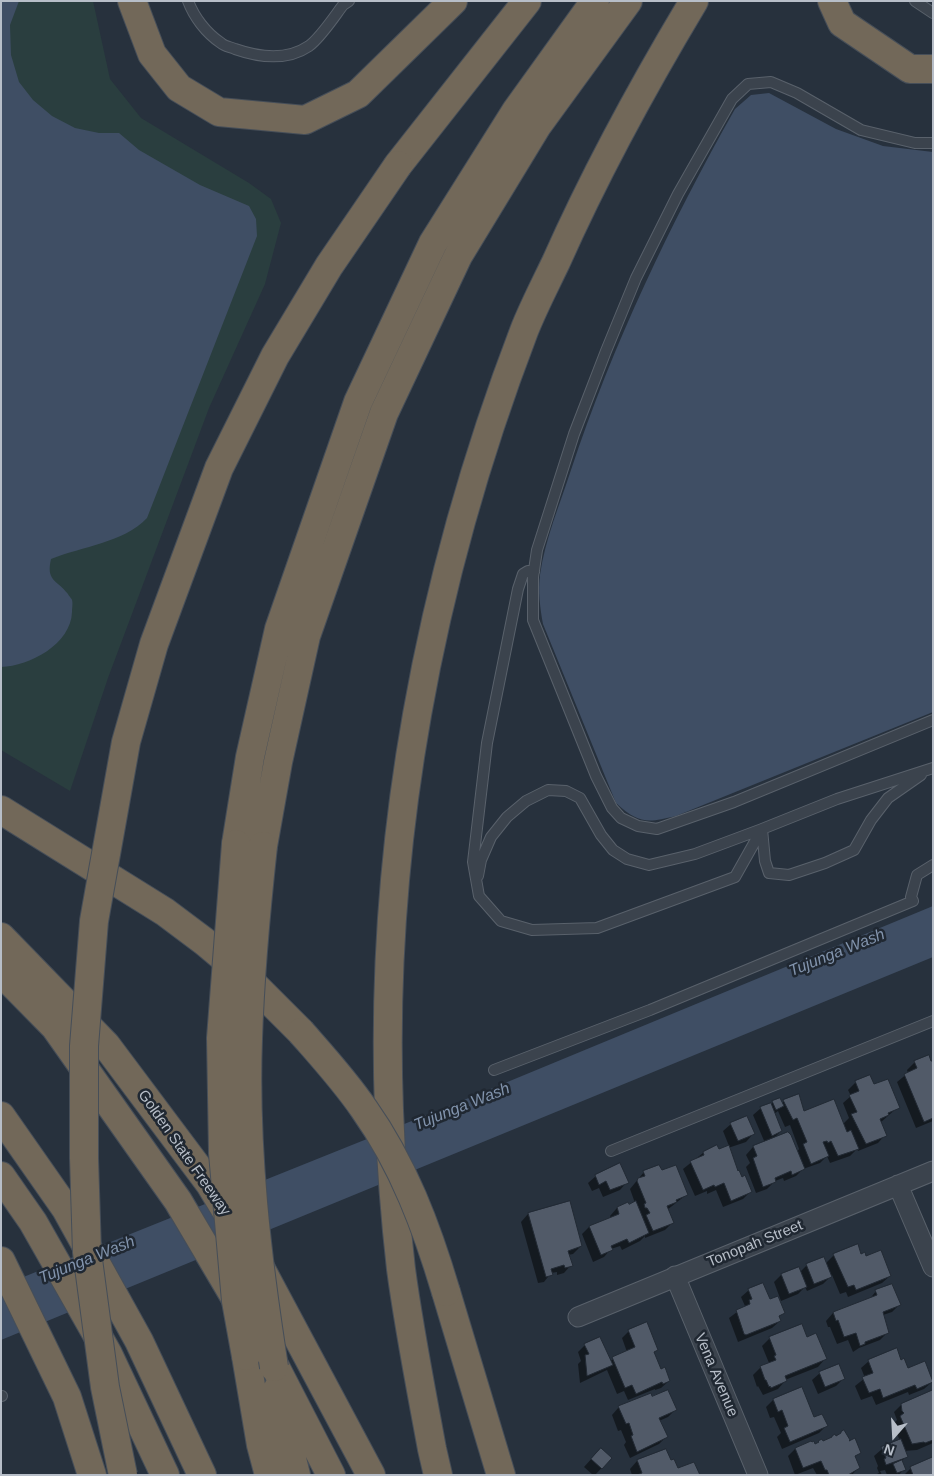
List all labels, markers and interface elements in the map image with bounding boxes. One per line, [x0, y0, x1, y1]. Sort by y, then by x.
water label: Tujunga Wash [786, 925, 888, 981]
water label: Tujunga Wash [411, 1079, 513, 1135]
street label: Golden State Freeway [134, 1087, 234, 1219]
street label: Tonopah Street [704, 1217, 806, 1271]
water label: Tujunga Wash [36, 1232, 138, 1288]
street label: Vena Avenue [690, 1331, 742, 1419]
north arrow [869, 1411, 919, 1461]
text: N [882, 1441, 897, 1459]

